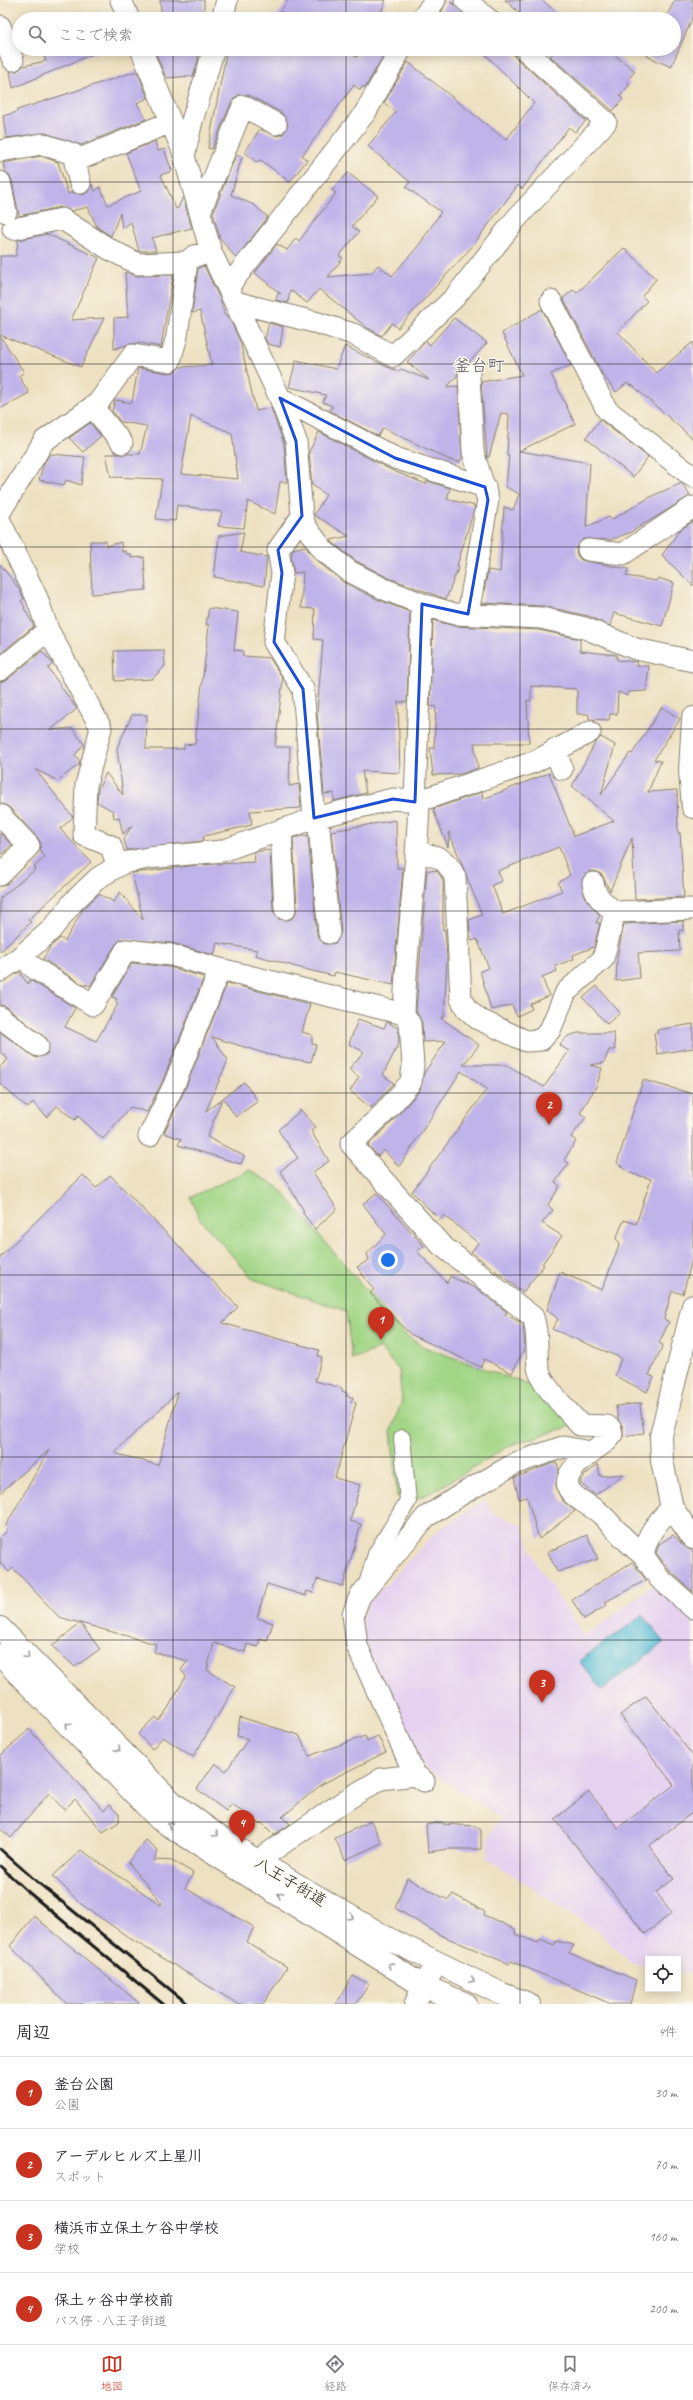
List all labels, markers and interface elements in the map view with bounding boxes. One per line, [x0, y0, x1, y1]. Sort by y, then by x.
search box [12, 12, 681, 56]
icon: search [26, 23, 48, 45]
text: ここで検索 [58, 26, 133, 45]
district label: 釜台町 [454, 355, 505, 376]
pin: 2 [536, 1092, 562, 1125]
your location [378, 1250, 398, 1270]
pin: 1 [368, 1307, 394, 1340]
one-way arrow [22, 1651, 30, 1659]
pin: 3 [529, 1670, 555, 1703]
one-way arrow [66, 1722, 73, 1729]
one-way arrow [113, 1744, 121, 1752]
pin: 4 [229, 1810, 255, 1843]
one-way arrow [167, 1823, 174, 1830]
one-way arrow [212, 1829, 219, 1837]
street label: 八王子街道 [251, 1853, 330, 1911]
one-way arrow [277, 1892, 284, 1900]
one-way arrow [347, 1912, 354, 1919]
map controls [645, 1956, 681, 1992]
button: locate [645, 1956, 681, 1992]
one-way arrow [387, 1962, 394, 1970]
one-way arrow [468, 1975, 476, 1983]
text: 周辺 [16, 2022, 50, 2043]
text: 4件 [658, 2024, 677, 2040]
text: 釜台公園 [54, 2075, 114, 2094]
text: 1 [26, 2085, 32, 2101]
text: 30 m [655, 2085, 677, 2101]
text: 公園 [54, 2097, 80, 2113]
text: アーデルヒルズ上星川 [54, 2147, 203, 2166]
text: 2 [26, 2157, 32, 2173]
text: 70 m [655, 2157, 677, 2173]
text: スポット [54, 2169, 106, 2185]
text: 横浜市立保土ケ谷中学校 [54, 2219, 219, 2238]
text: 3 [26, 2229, 32, 2245]
text: 160 m [649, 2229, 677, 2245]
text: 学校 [54, 2241, 80, 2257]
text: 保土ヶ谷中学校前 [54, 2291, 174, 2310]
text: 4 [26, 2301, 32, 2317]
text: 200 m [649, 2301, 677, 2317]
text: バス停 · 八王子街道 [54, 2313, 167, 2329]
tab: 地図 [101, 2353, 123, 2393]
tab: 経路 [324, 2353, 346, 2393]
tab: 保存済み [548, 2353, 592, 2393]

